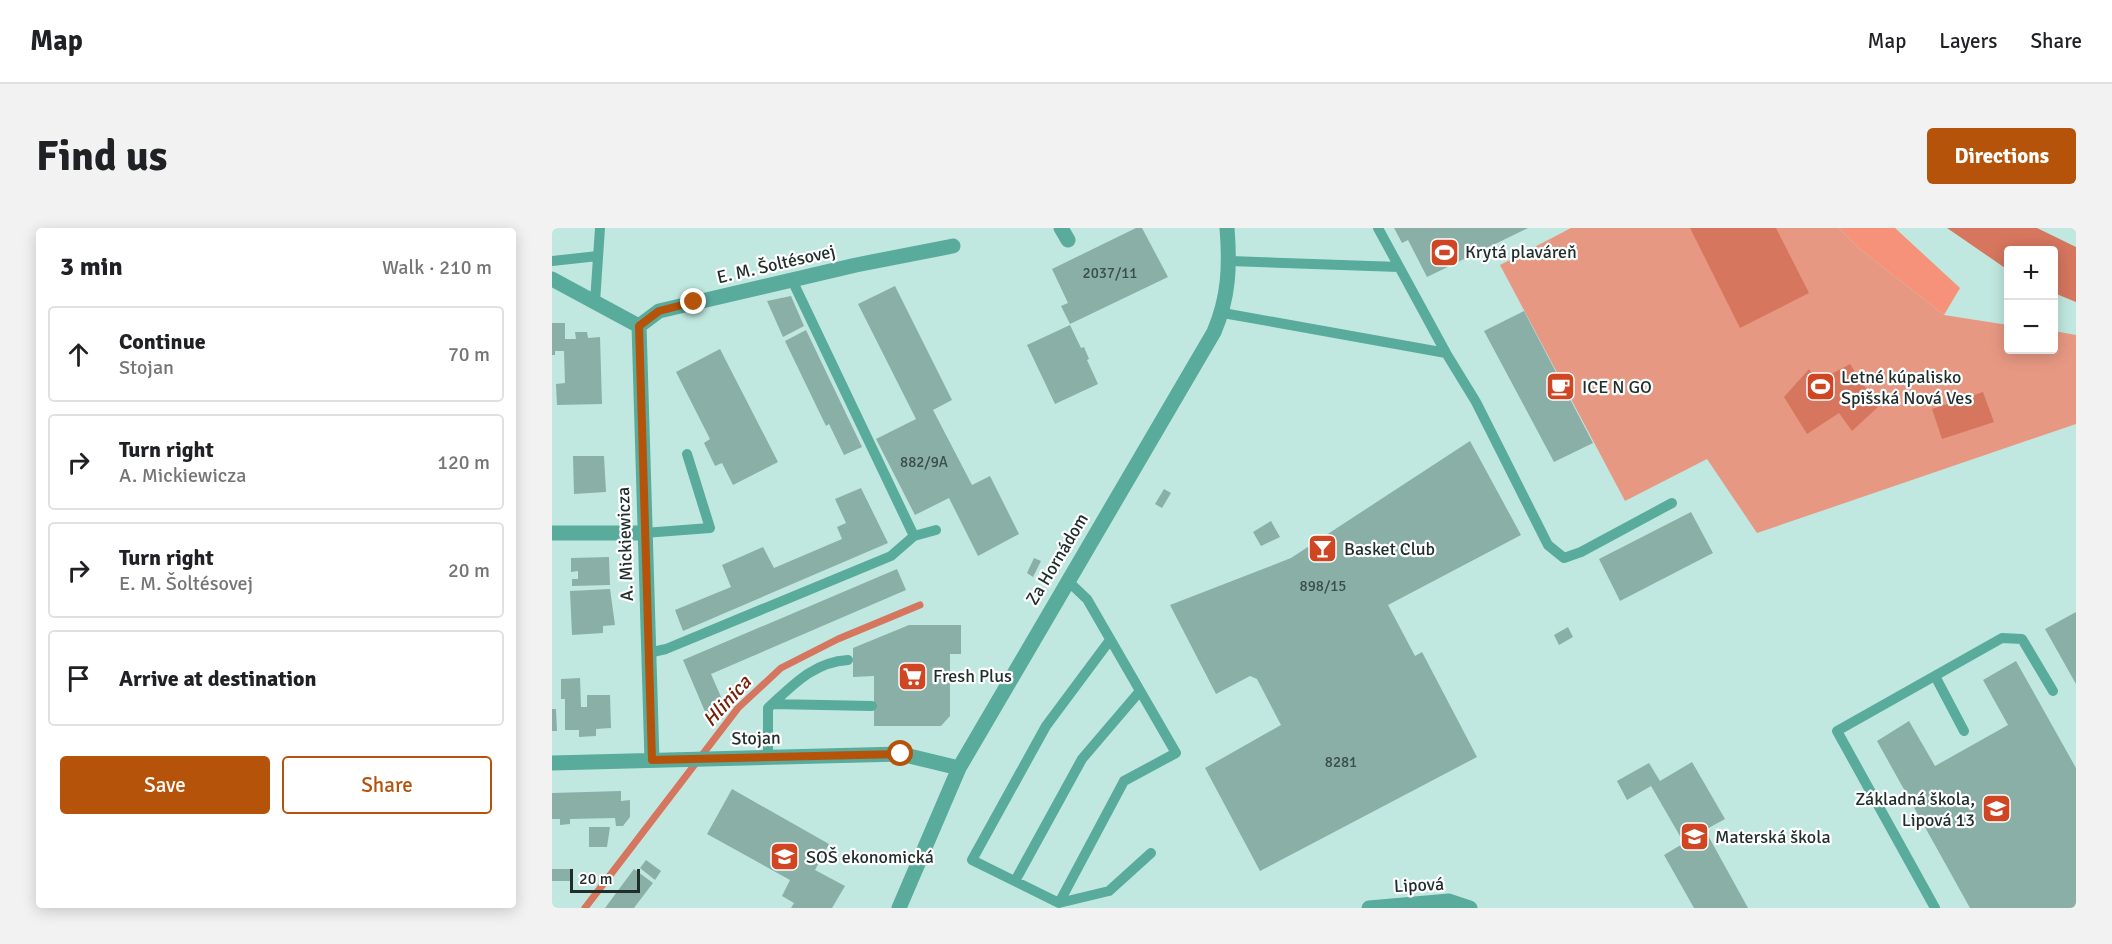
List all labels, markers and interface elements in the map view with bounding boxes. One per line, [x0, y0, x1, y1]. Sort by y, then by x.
text: Map [30, 24, 83, 58]
text: Map [1868, 28, 1906, 54]
text: Layers [1939, 28, 1997, 54]
text: Share [2030, 28, 2082, 54]
button: Directions [1927, 128, 2076, 184]
text: Find us [36, 131, 167, 182]
sports icon: Krytá plaváreň [1428, 236, 1460, 268]
street label: E. M. Šoltésovej [715, 240, 837, 288]
place label: Krytá plaváreň [1465, 241, 1577, 263]
map controls [2004, 246, 2058, 354]
button: + [2004, 246, 2058, 300]
text: 3 min [60, 251, 123, 283]
text: Walk · 210 m [382, 255, 492, 280]
house number: 2037/11 [1083, 264, 1137, 282]
route end [680, 288, 706, 314]
button: − [2004, 300, 2058, 354]
text: Continue [119, 328, 206, 355]
icon: ahead [62, 338, 95, 371]
text: 70 m [448, 342, 490, 367]
text: Stojan [119, 355, 174, 380]
place label: Letné kúpalisko Spišská Nová Ves [1841, 366, 1972, 409]
cafe icon: ICE N GO [1545, 371, 1577, 403]
sports icon: Letné kúpalisko Spišská Nová Ves [1804, 371, 1836, 403]
place label: ICE N GO [1582, 376, 1652, 398]
text: Turn right [119, 436, 214, 463]
icon: right [62, 446, 95, 479]
text: 120 m [437, 450, 490, 475]
house number: 882/9A [900, 453, 948, 471]
text: A. Mickiewicza [119, 463, 246, 488]
street label: A. Mickiewicza [612, 486, 638, 602]
street label: Za Hornádom [1021, 509, 1093, 609]
bar icon: Basket Club [1307, 533, 1339, 565]
place label: Basket Club [1344, 538, 1435, 560]
text: Turn right [119, 544, 214, 571]
icon: right [62, 554, 95, 587]
text: 20 m [448, 558, 490, 583]
text: E. M. Šoltésovej [119, 571, 253, 596]
house number: 898/15 [1300, 577, 1346, 595]
supermarket icon: Fresh Plus [896, 660, 928, 692]
icon: arrive [62, 662, 95, 695]
text: Arrive at destination [119, 665, 316, 692]
place label: Fresh Plus [933, 665, 1012, 687]
water label: Hlinica [697, 669, 757, 732]
street label: Stojan [731, 727, 781, 749]
route start [887, 740, 913, 766]
house number: 8281 [1325, 753, 1357, 771]
button: Save [60, 756, 270, 814]
button: Share [282, 756, 492, 814]
place label: Základná škola, Lipová 13 [1855, 788, 1975, 831]
school or university icon: Základná škola, Lipová 13 [1980, 793, 2012, 825]
school or university icon: Materská škola [1678, 821, 1710, 853]
place label: Materská škola [1715, 826, 1831, 848]
school or university icon: SOŠ ekonomická [769, 841, 801, 873]
place label: SOŠ ekonomická [806, 846, 934, 868]
scale bar [570, 866, 640, 894]
text: 20 m [579, 869, 613, 889]
street label: Lipová [1393, 873, 1445, 897]

